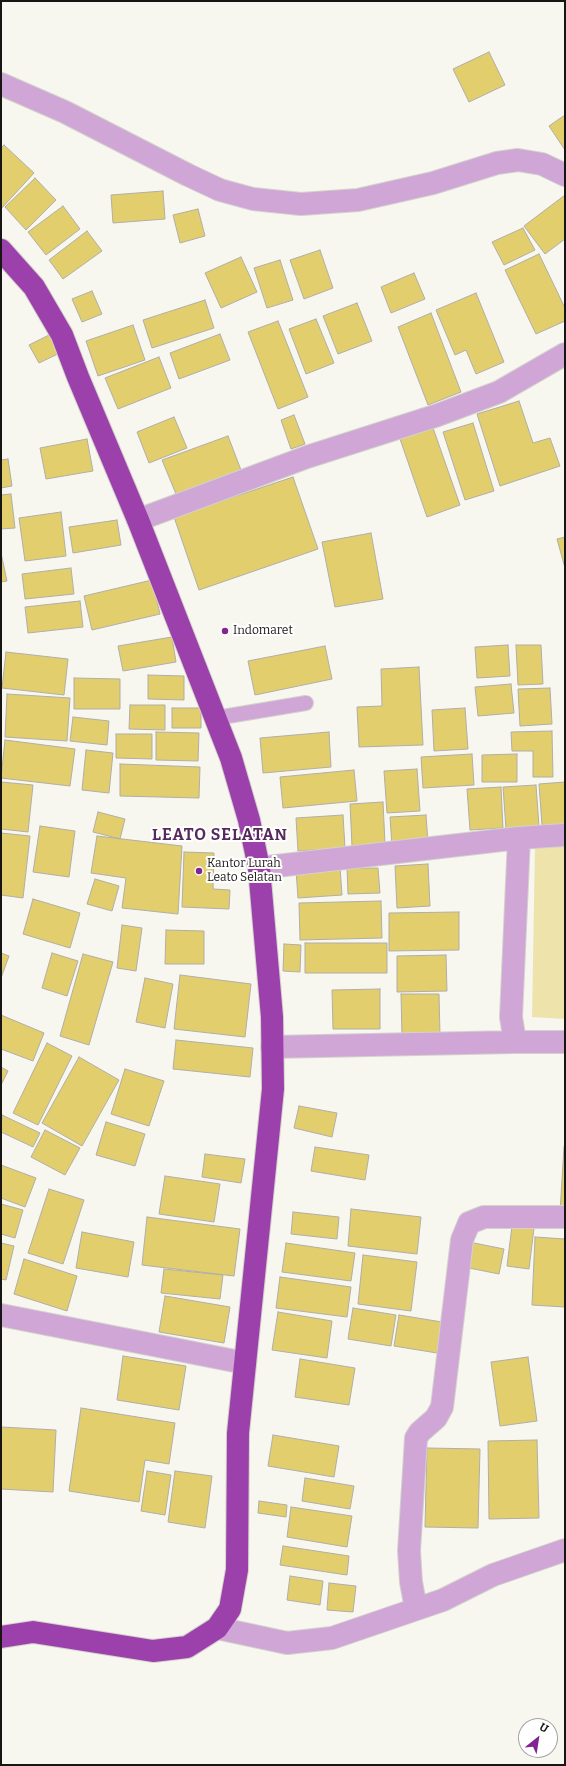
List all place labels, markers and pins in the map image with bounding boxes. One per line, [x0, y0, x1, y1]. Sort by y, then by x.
place label: Indomaret [233, 624, 293, 638]
marker: Indomaret [220, 626, 230, 636]
place label: Kantor Lurah Leato Selatan [207, 857, 282, 885]
marker: Kantor Lurah Leato Selatan [194, 866, 204, 876]

